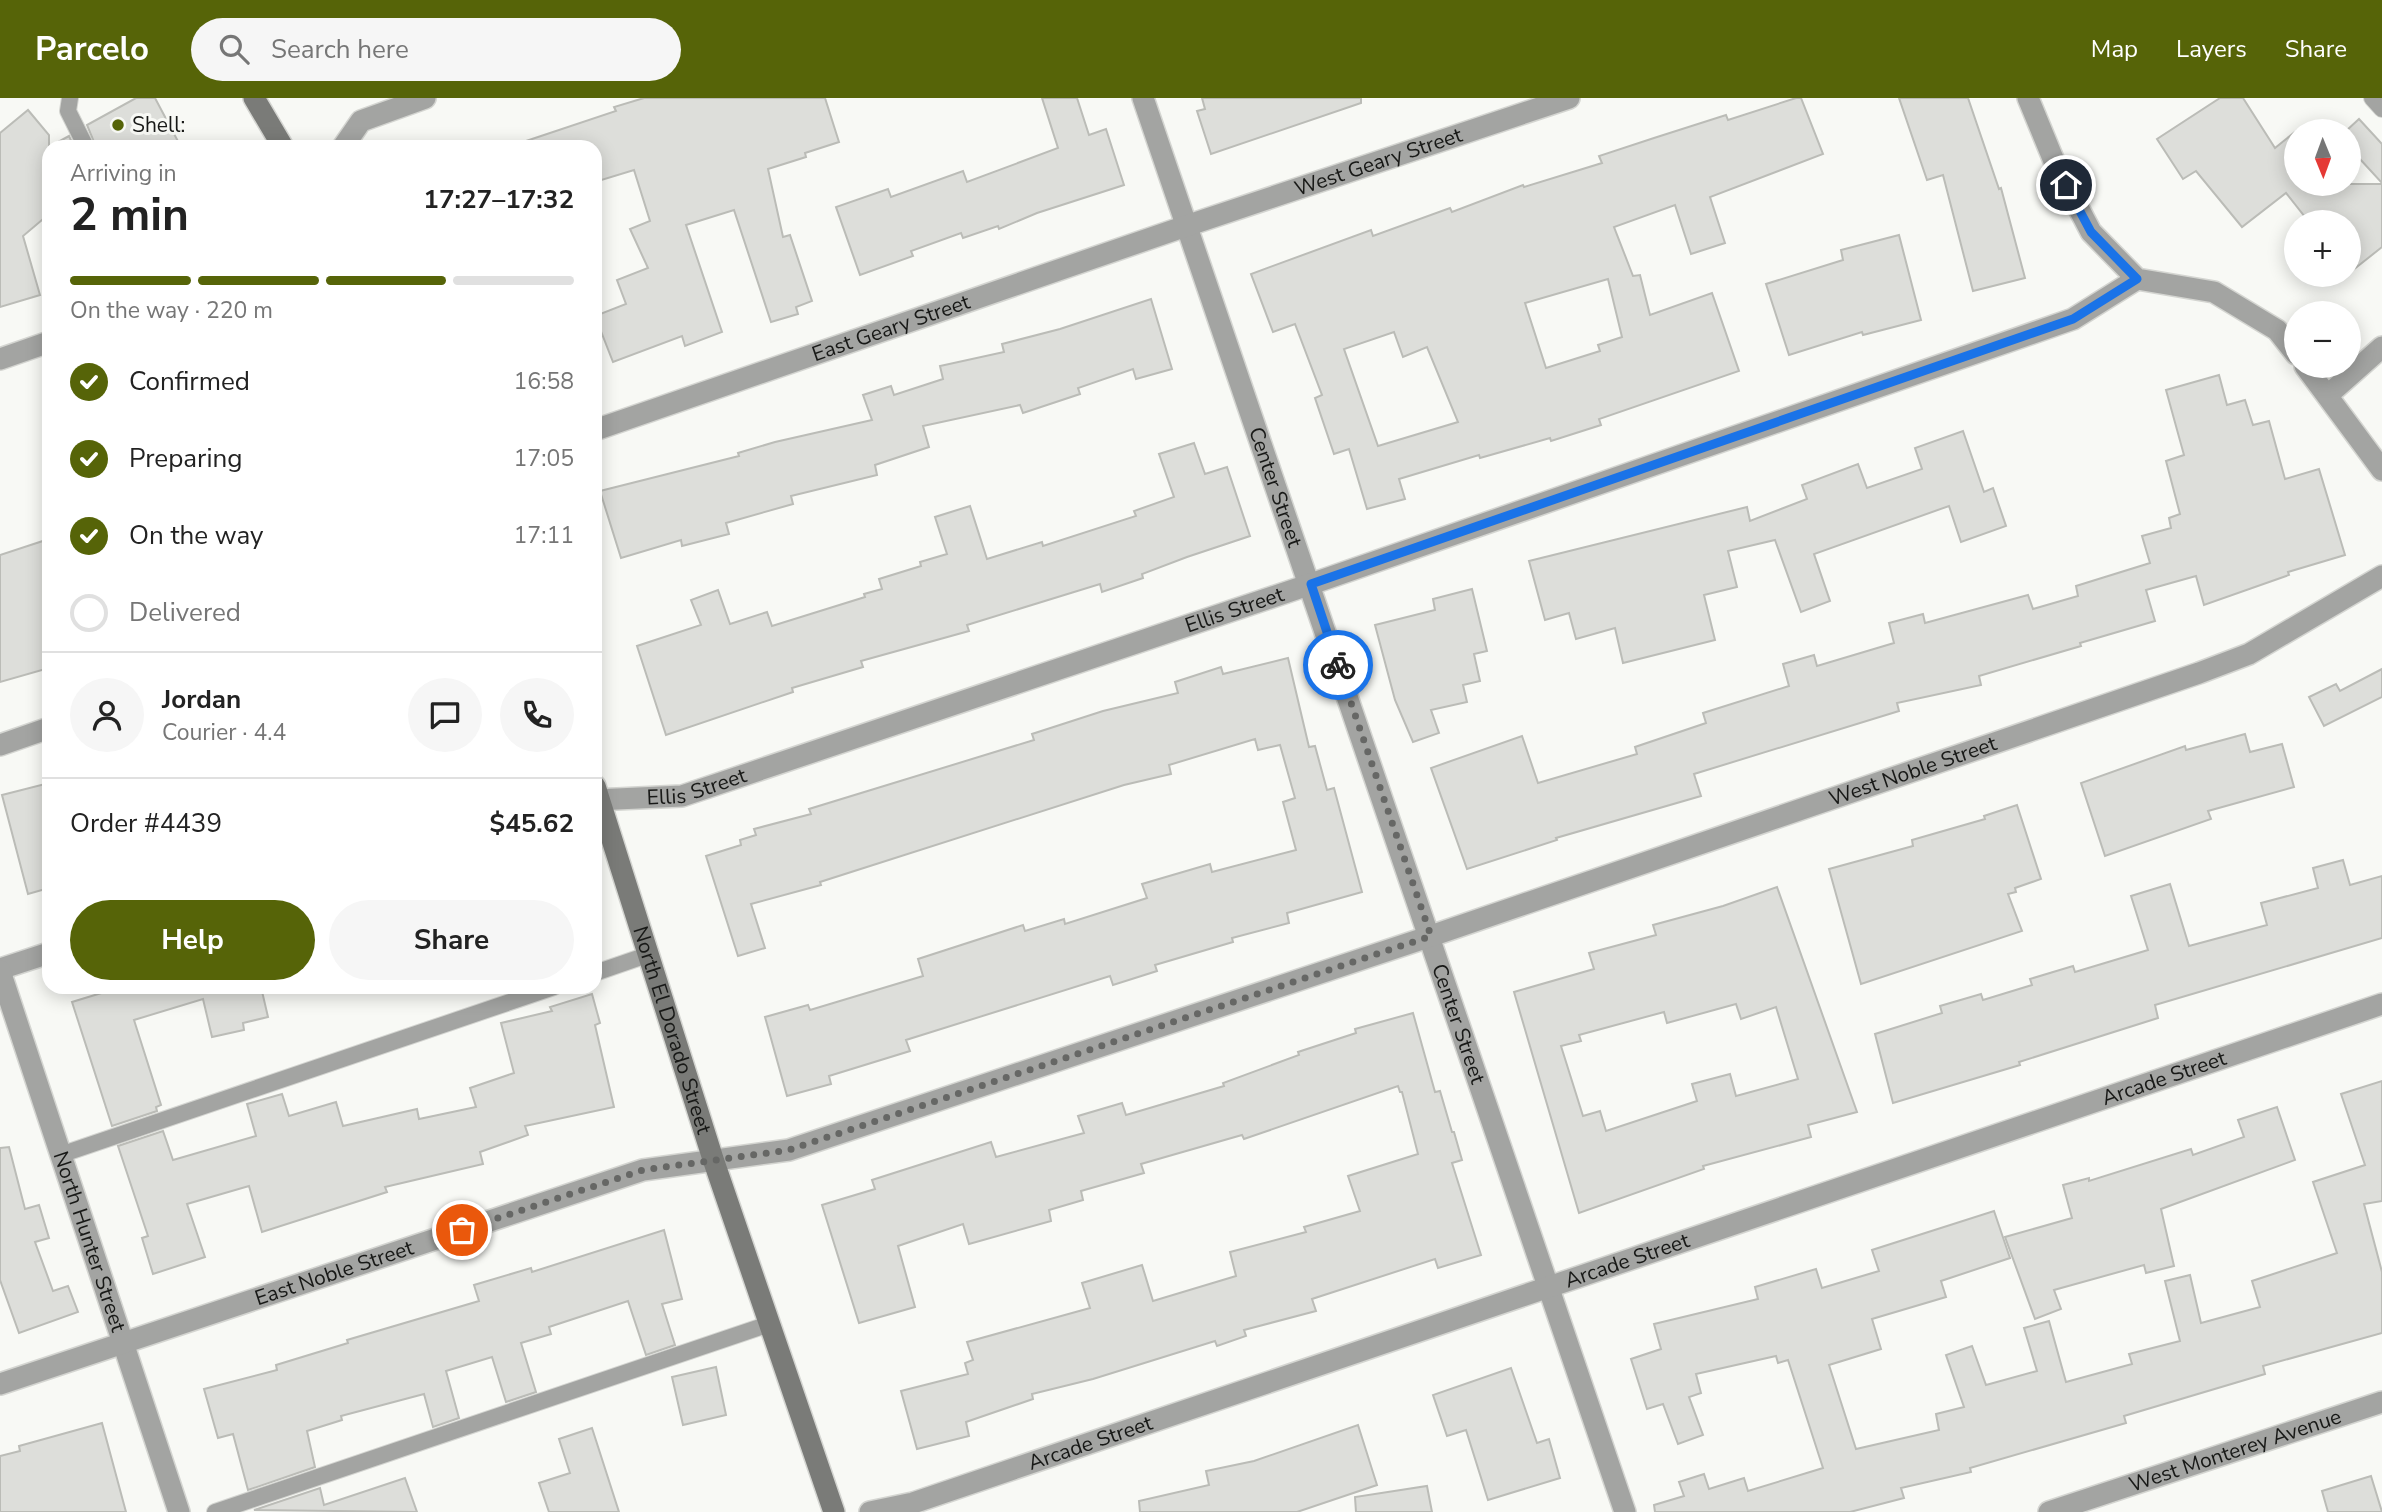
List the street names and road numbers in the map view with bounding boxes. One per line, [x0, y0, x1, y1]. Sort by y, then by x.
street label: West Geary Street [1291, 120, 1466, 203]
street label: East Geary Street [808, 287, 974, 368]
street label: Center Street [1242, 423, 1309, 551]
street label: Ellis Street [1181, 580, 1288, 639]
street label: West Noble Street [1825, 729, 2001, 813]
street label: Ellis Street [646, 761, 751, 812]
street label: North El Dorado Street [626, 923, 718, 1138]
street label: Center Street [1425, 960, 1492, 1088]
street label: Arcade Street [2098, 1044, 2230, 1112]
street label: North Hunter Street [47, 1148, 133, 1336]
street label: Arcade Street [1561, 1226, 1694, 1295]
street label: East Noble Street [251, 1233, 418, 1312]
street label: West Monterey Avenue [2125, 1402, 2345, 1499]
street label: Arcade Street [1024, 1409, 1157, 1477]

